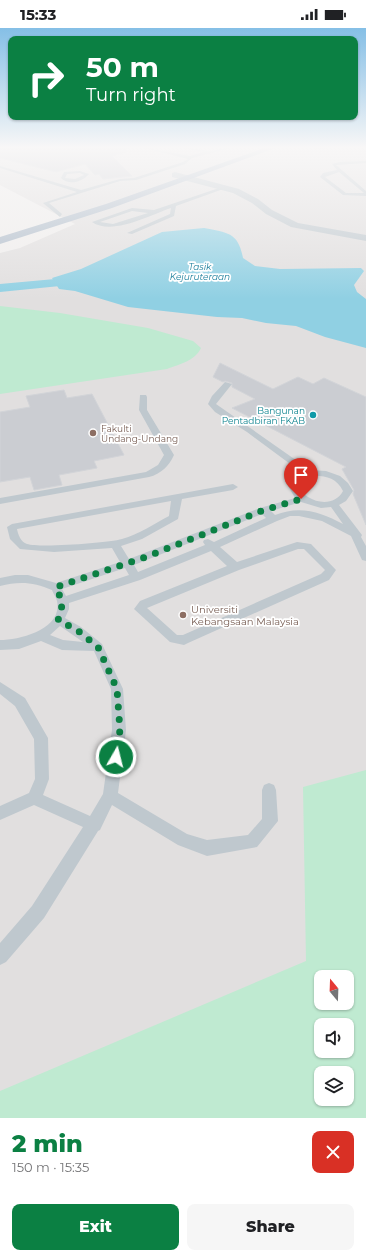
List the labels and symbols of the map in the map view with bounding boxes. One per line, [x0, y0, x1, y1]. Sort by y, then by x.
water label: Tasik Kejuruteraan [170, 261, 230, 282]
place label: Bangunan Pentadbiran FKAB [222, 405, 305, 426]
marker: Bangunan Pentadbiran FKAB [308, 410, 318, 420]
place label: Fakulti Undang-Undang [101, 423, 178, 444]
marker: Fakulti Undang-Undang [88, 428, 98, 438]
pin [284, 458, 318, 499]
place label: Universiti Kebangsaan Malaysia [191, 603, 299, 628]
marker: Universiti Kebangsaan Malaysia [178, 610, 188, 620]
position arrow [95, 736, 137, 778]
north arrow [314, 970, 354, 1010]

